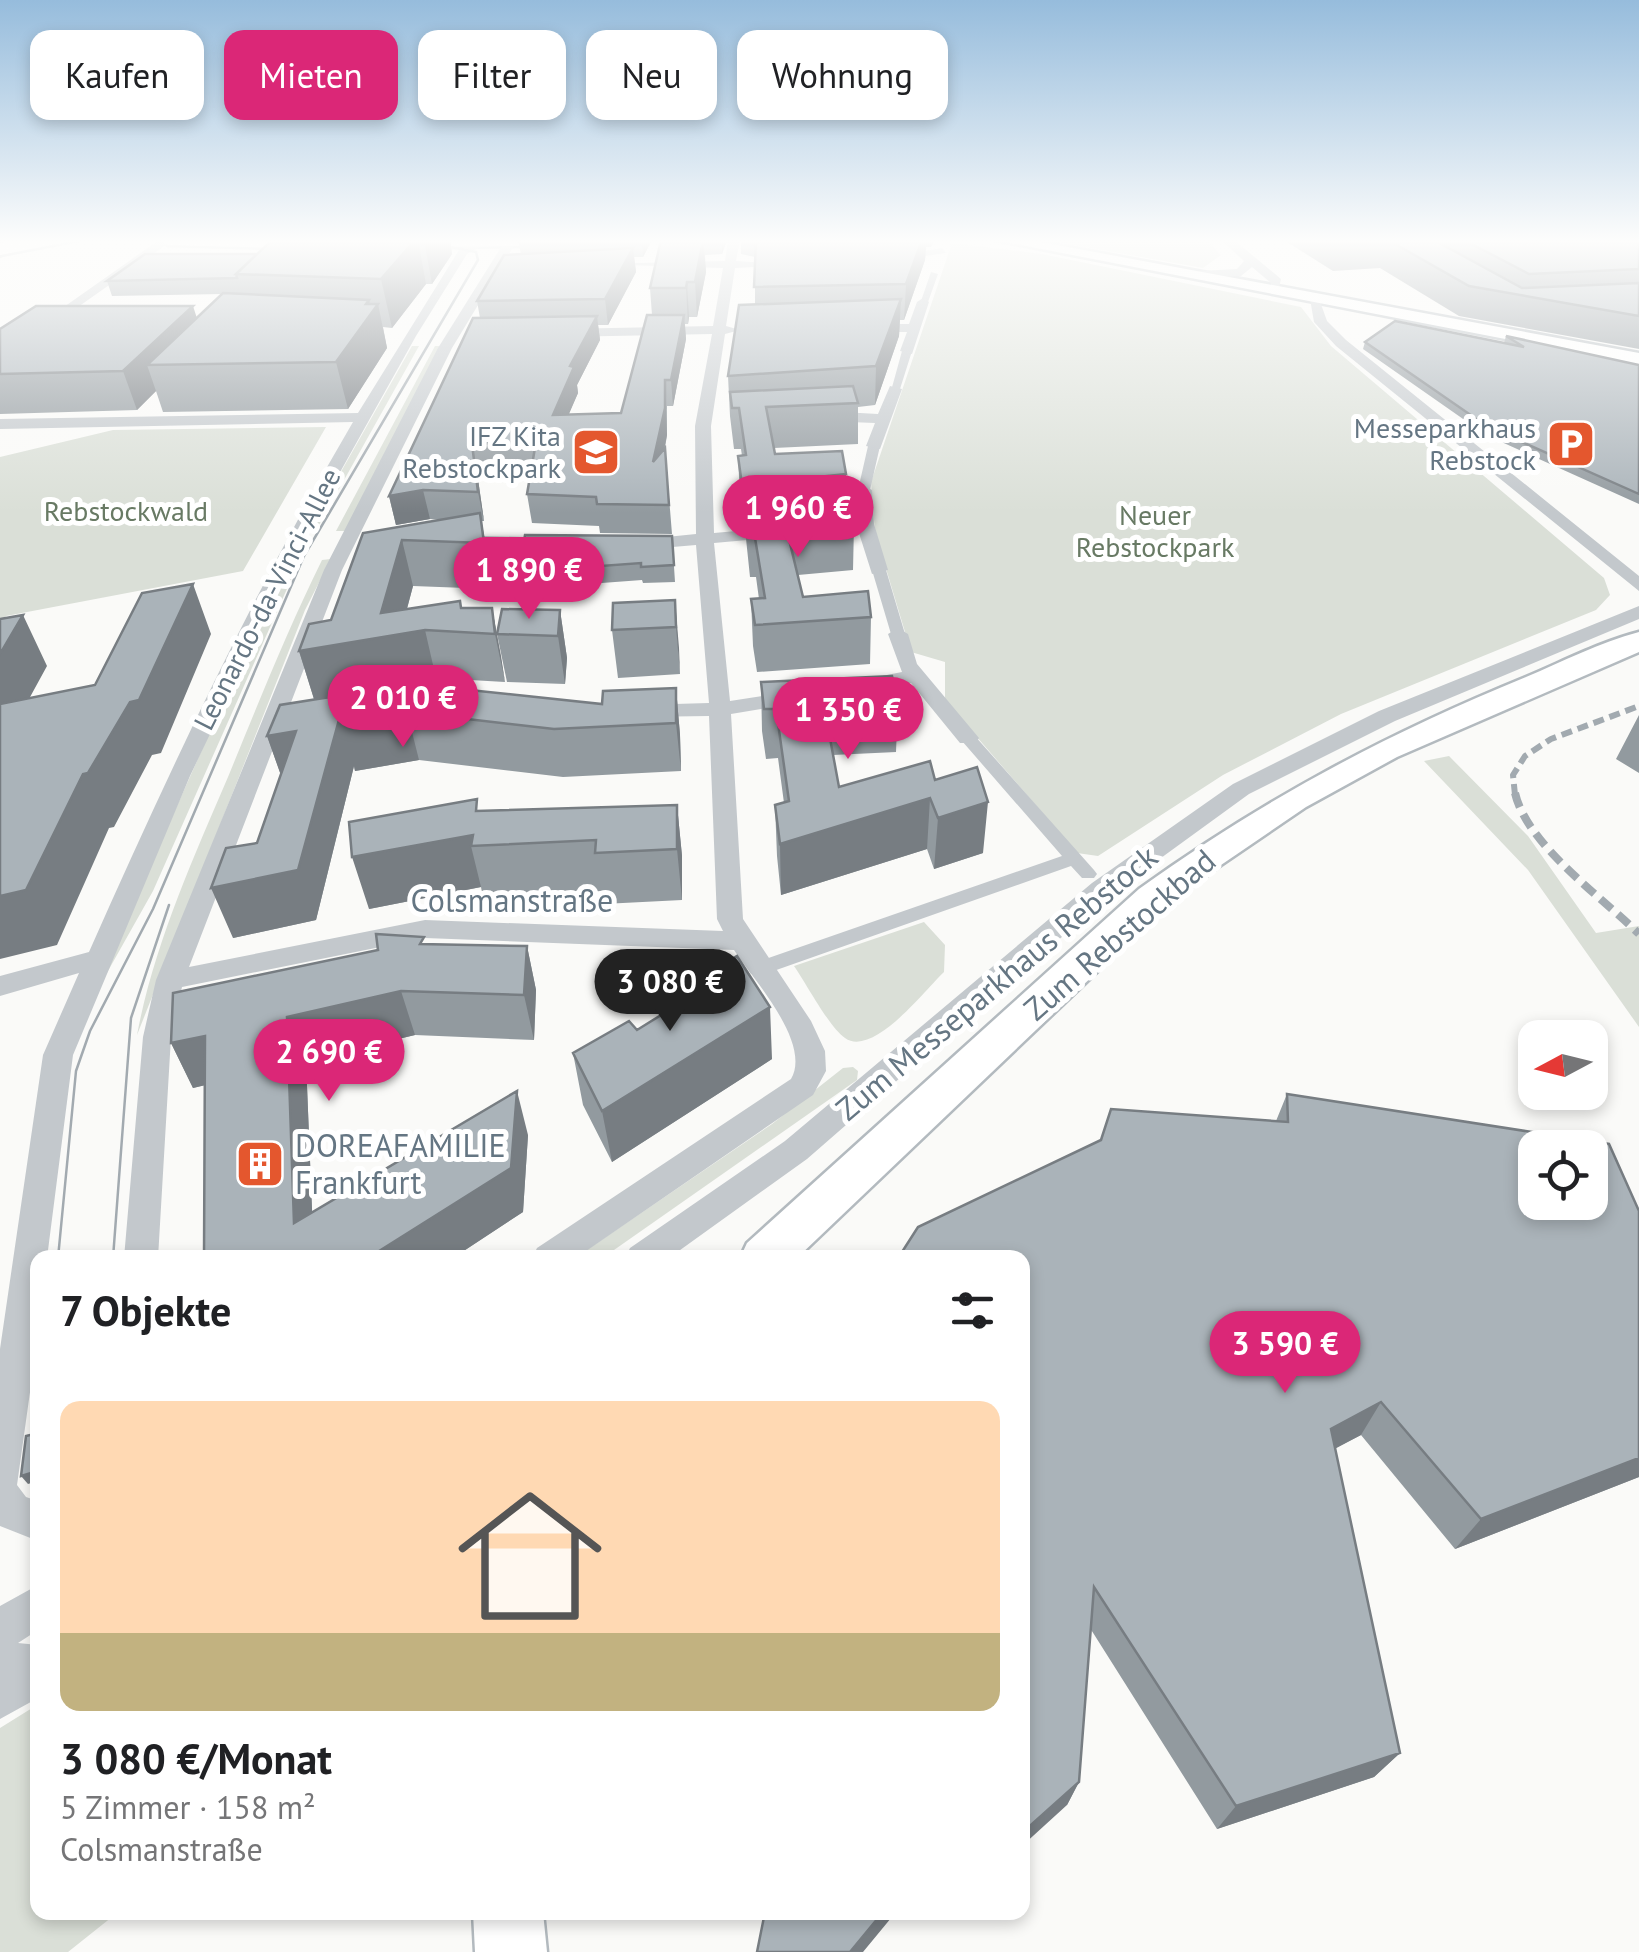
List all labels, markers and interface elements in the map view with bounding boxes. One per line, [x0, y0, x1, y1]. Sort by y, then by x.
chip: Kaufen [30, 30, 204, 120]
chip: Mieten [224, 30, 398, 120]
chip: Filter [418, 30, 566, 120]
chip: Neu [586, 30, 717, 120]
chip: Wohnung [737, 30, 948, 120]
place label: Messeparkhaus Rebstock [1354, 409, 1537, 478]
place label: IFZ Kita Rebstockpark [402, 417, 562, 486]
parking icon: Messeparkhaus Rebstock [1545, 418, 1597, 470]
school or university icon: IFZ Kita Rebstockpark [570, 426, 622, 478]
street label: Leonardo-da-Vinci-Allee [185, 462, 349, 736]
pin: 1 960 € [706, 475, 890, 560]
text: 1 960 € [745, 486, 851, 528]
park label: Rebstockwald [44, 492, 208, 529]
park label: Neuer Rebstockpark [1076, 496, 1235, 565]
pin: 1 890 € [437, 537, 621, 622]
text: 1 890 € [476, 548, 582, 590]
pin: 2 010 € [311, 665, 495, 750]
text: 2 010 € [350, 676, 456, 718]
pin: 1 350 € [756, 677, 940, 762]
text: 1 350 € [795, 688, 901, 730]
street label: Zum Messeparkhaus Rebstock [827, 835, 1166, 1129]
street label: Zum Rebstockbad [1015, 839, 1224, 1029]
street label: Colsmanstraße [411, 879, 613, 921]
pin: 3 080 € [578, 949, 762, 1034]
text: 3 080 € [617, 960, 723, 1002]
pin: 2 690 € [237, 1019, 421, 1104]
north arrow [1518, 1020, 1608, 1110]
map controls [1518, 1020, 1608, 1220]
text: 2 690 € [276, 1030, 382, 1072]
place label: DOREAFAMILIE Frankfurt [295, 1124, 506, 1203]
button: locate [1518, 1130, 1608, 1220]
building icon: DOREAFAMILIE Frankfurt [234, 1138, 286, 1190]
text: 7 Objekte [60, 1283, 231, 1338]
icon: filters [945, 1283, 1000, 1338]
pin: 3 590 € [1193, 1311, 1377, 1396]
text: 3 590 € [1232, 1322, 1338, 1364]
icon: home [440, 1466, 620, 1646]
text: 3 080 €/Monat [60, 1731, 332, 1786]
text: 5 Zimmer · 158 m² [60, 1786, 316, 1828]
text: Colsmanstraße [60, 1828, 263, 1870]

